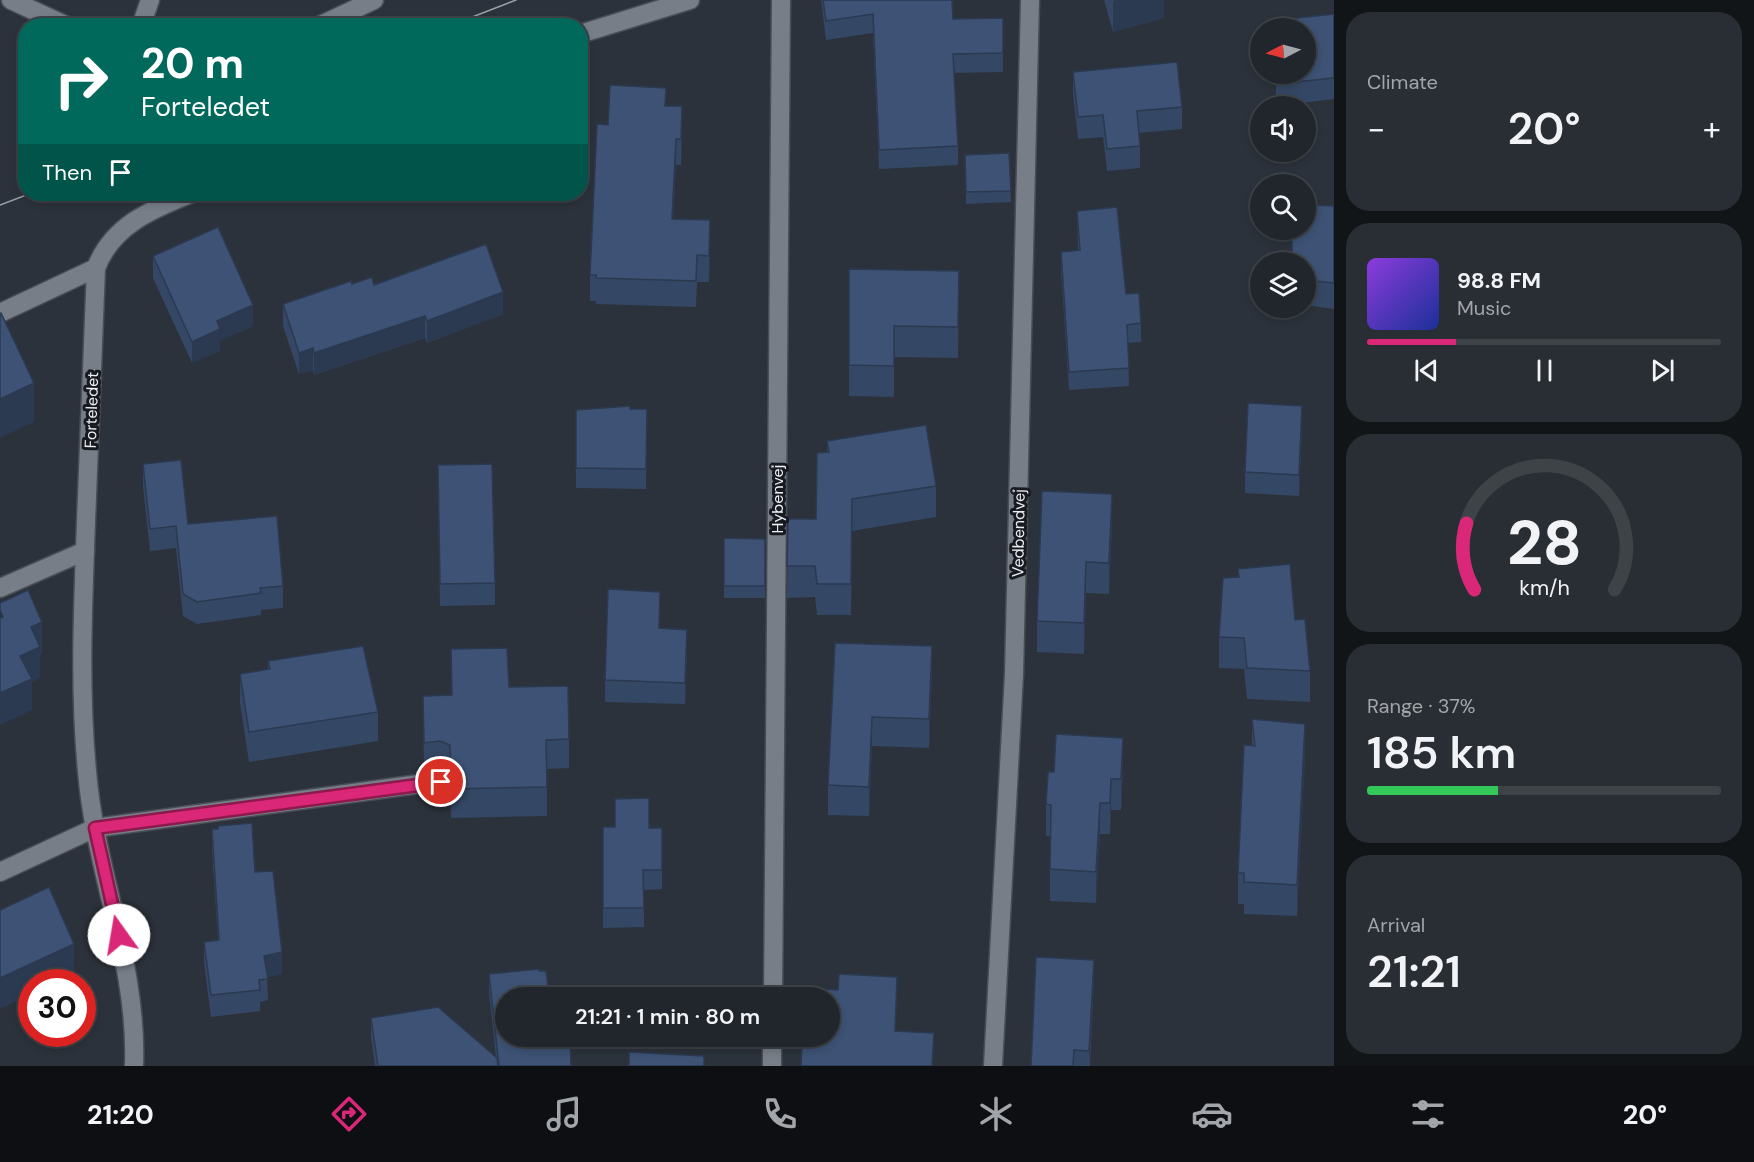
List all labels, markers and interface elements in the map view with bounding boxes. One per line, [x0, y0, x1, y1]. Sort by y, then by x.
north arrow [1250, 18, 1316, 84]
map controls [1250, 18, 1316, 318]
text: 20 m [141, 36, 244, 91]
icon: right [42, 42, 120, 120]
text: Climate [1367, 69, 1438, 95]
text: Forteledet [141, 89, 270, 124]
button: sound [1250, 96, 1316, 162]
text: 20° [1507, 99, 1581, 158]
text: − [1367, 107, 1385, 150]
text: + [1703, 107, 1721, 150]
icon: arrive [104, 156, 137, 189]
text: Then [42, 158, 92, 187]
button: search [1250, 174, 1316, 240]
button: layers [1250, 252, 1316, 318]
text: 98.8 FM [1457, 266, 1541, 295]
text: Music [1457, 295, 1512, 321]
icon: previous [1410, 354, 1443, 387]
icon: pause [1528, 354, 1561, 387]
icon: next [1646, 354, 1679, 387]
street label: Forteledet [80, 371, 103, 449]
street label: Hybenvej [767, 465, 788, 533]
street label: Vedbendvej [1007, 489, 1030, 577]
text: 28 [1506, 502, 1582, 583]
text: km/h [1519, 574, 1569, 602]
text: Range · 37% [1367, 693, 1476, 719]
text: 185 km [1367, 723, 1516, 782]
pin [415, 756, 466, 807]
icon: arrive [424, 765, 457, 798]
position arrow [87, 903, 151, 967]
text: Arrival [1367, 912, 1425, 938]
text: 21:21 [1367, 942, 1461, 1001]
speed limit sign: 30 [18, 969, 96, 1047]
text: 21:21 · 1 min · 80 m [575, 1002, 760, 1031]
icon: directions [328, 1093, 370, 1135]
icon: music [543, 1093, 585, 1135]
icon: phone [759, 1093, 801, 1135]
icon: climate [975, 1093, 1017, 1135]
icon: car [1191, 1093, 1233, 1135]
icon: filters [1407, 1093, 1449, 1135]
text: 21:20 [87, 1097, 154, 1132]
text: 20° [1623, 1097, 1667, 1132]

